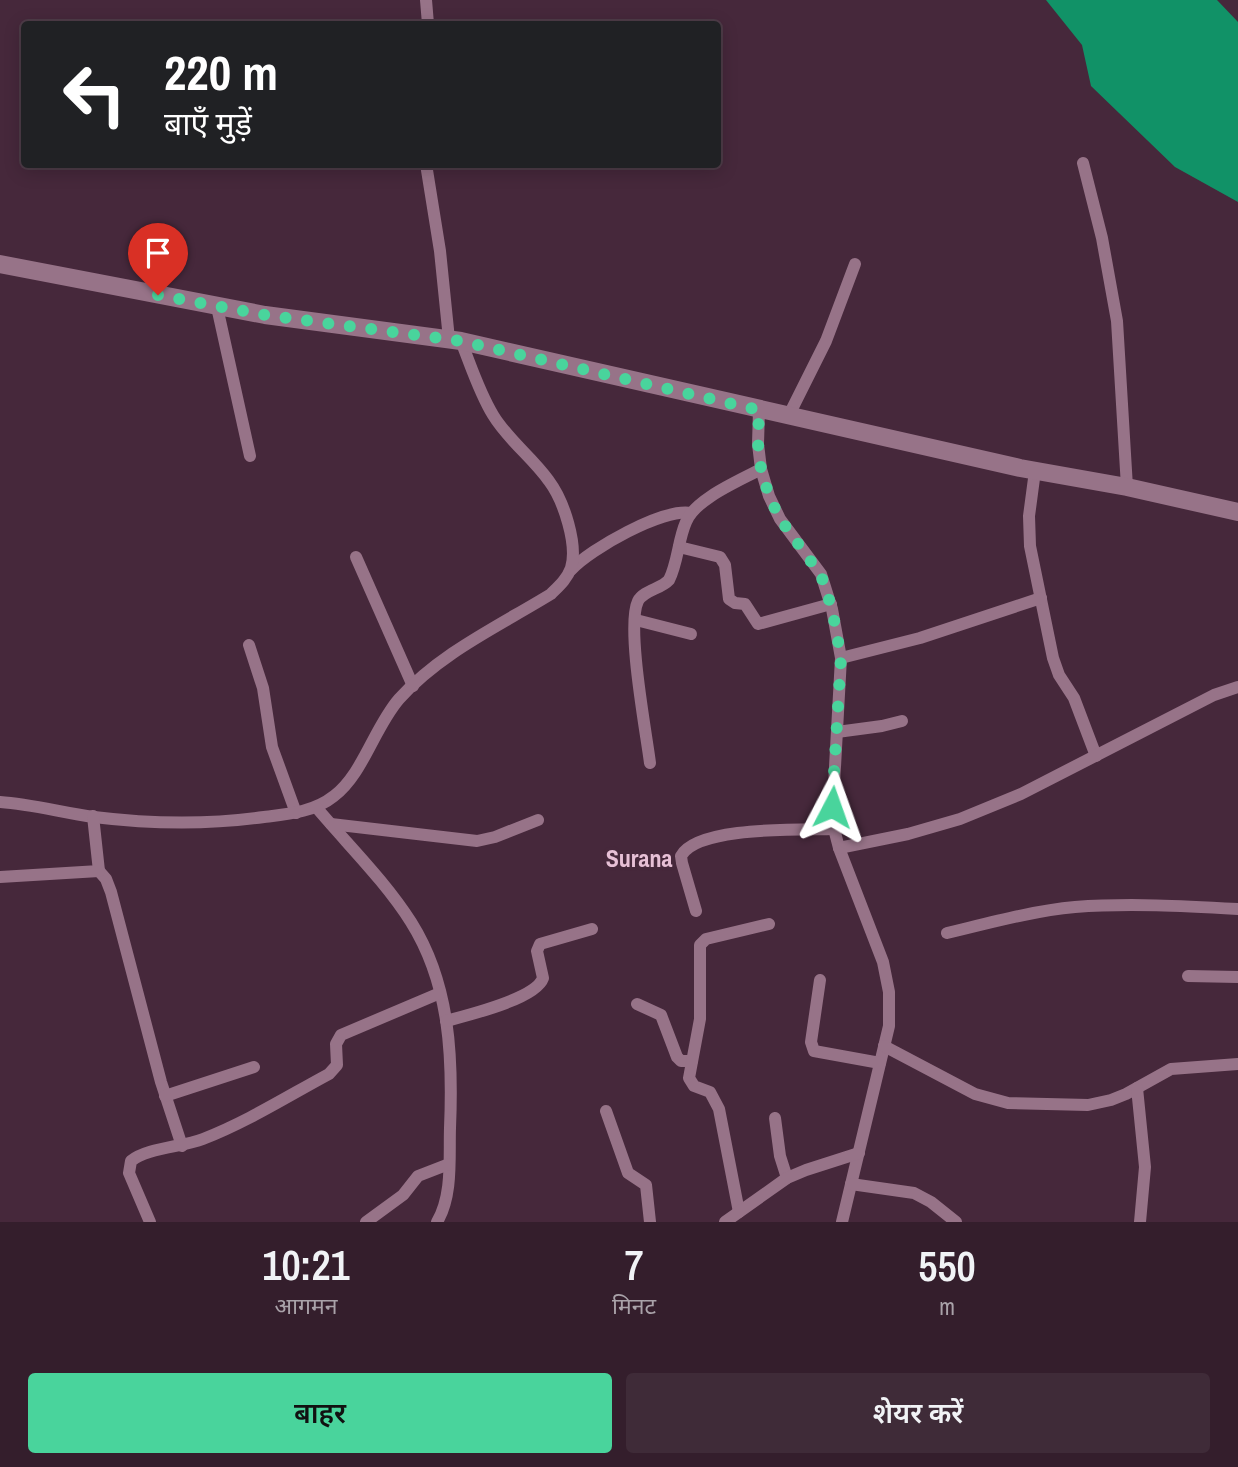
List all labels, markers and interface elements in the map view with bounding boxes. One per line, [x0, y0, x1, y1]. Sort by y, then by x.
text: 220 m [164, 39, 278, 105]
icon: left [49, 49, 140, 140]
text: बाएँ मुड़ें [164, 102, 252, 145]
pin [128, 223, 188, 295]
icon: arrive [139, 234, 177, 272]
position arrow [795, 770, 869, 844]
district label: Surana [606, 842, 672, 874]
text: 10:21 [262, 1237, 350, 1293]
text: 7 [624, 1237, 644, 1293]
text: 550 [918, 1238, 976, 1294]
text: आगमन [274, 1290, 337, 1321]
text: मिनट [612, 1290, 656, 1321]
text: m [939, 1291, 955, 1322]
button: बाहर [28, 1373, 612, 1453]
button: शेयर करें [626, 1373, 1210, 1453]

